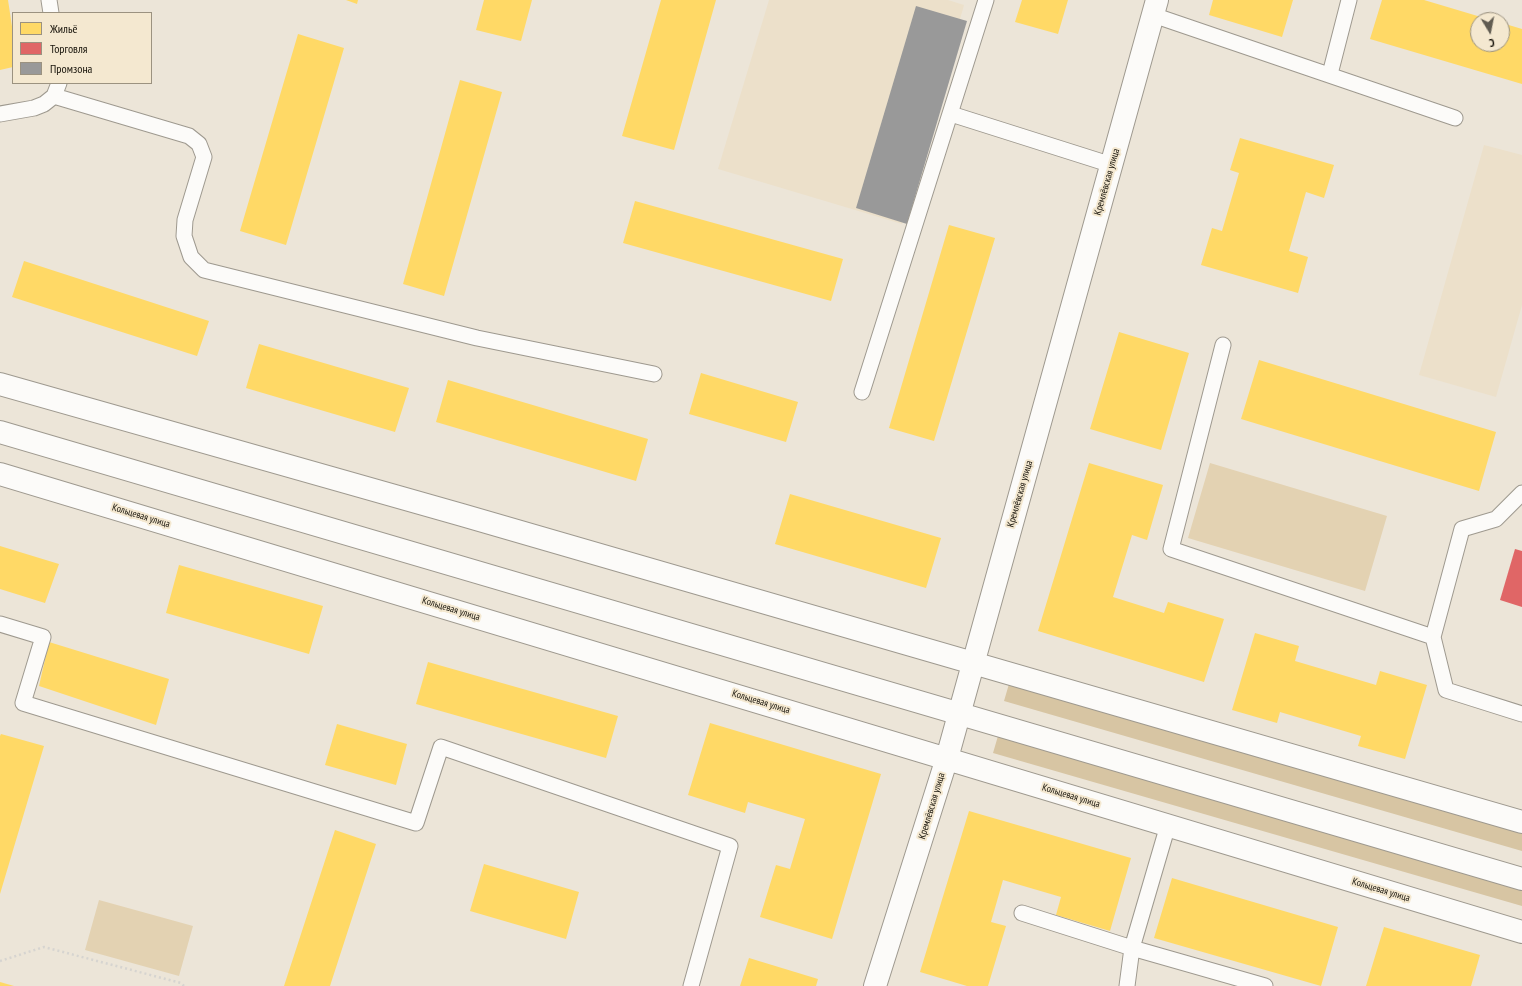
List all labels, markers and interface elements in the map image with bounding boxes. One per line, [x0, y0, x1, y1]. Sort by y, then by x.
legend [12, 12, 152, 84]
north arrow [1470, 12, 1510, 52]
text: Жильё [50, 21, 77, 36]
text: С [1488, 36, 1496, 50]
text: Торговля [50, 41, 88, 56]
text: Промзона [50, 61, 92, 76]
street label: Кремлёвская улица [1092, 147, 1122, 217]
street label: Кремлёвская улица [1005, 459, 1035, 529]
street label: Кольцевая улица [111, 502, 171, 530]
street label: Кольцевая улица [421, 595, 481, 623]
street label: Кольцевая улица [731, 688, 791, 716]
street label: Кремлёвская улица [916, 771, 948, 841]
street label: Кольцевая улица [1041, 782, 1101, 810]
street label: Кольцевая улица [1351, 876, 1411, 904]

